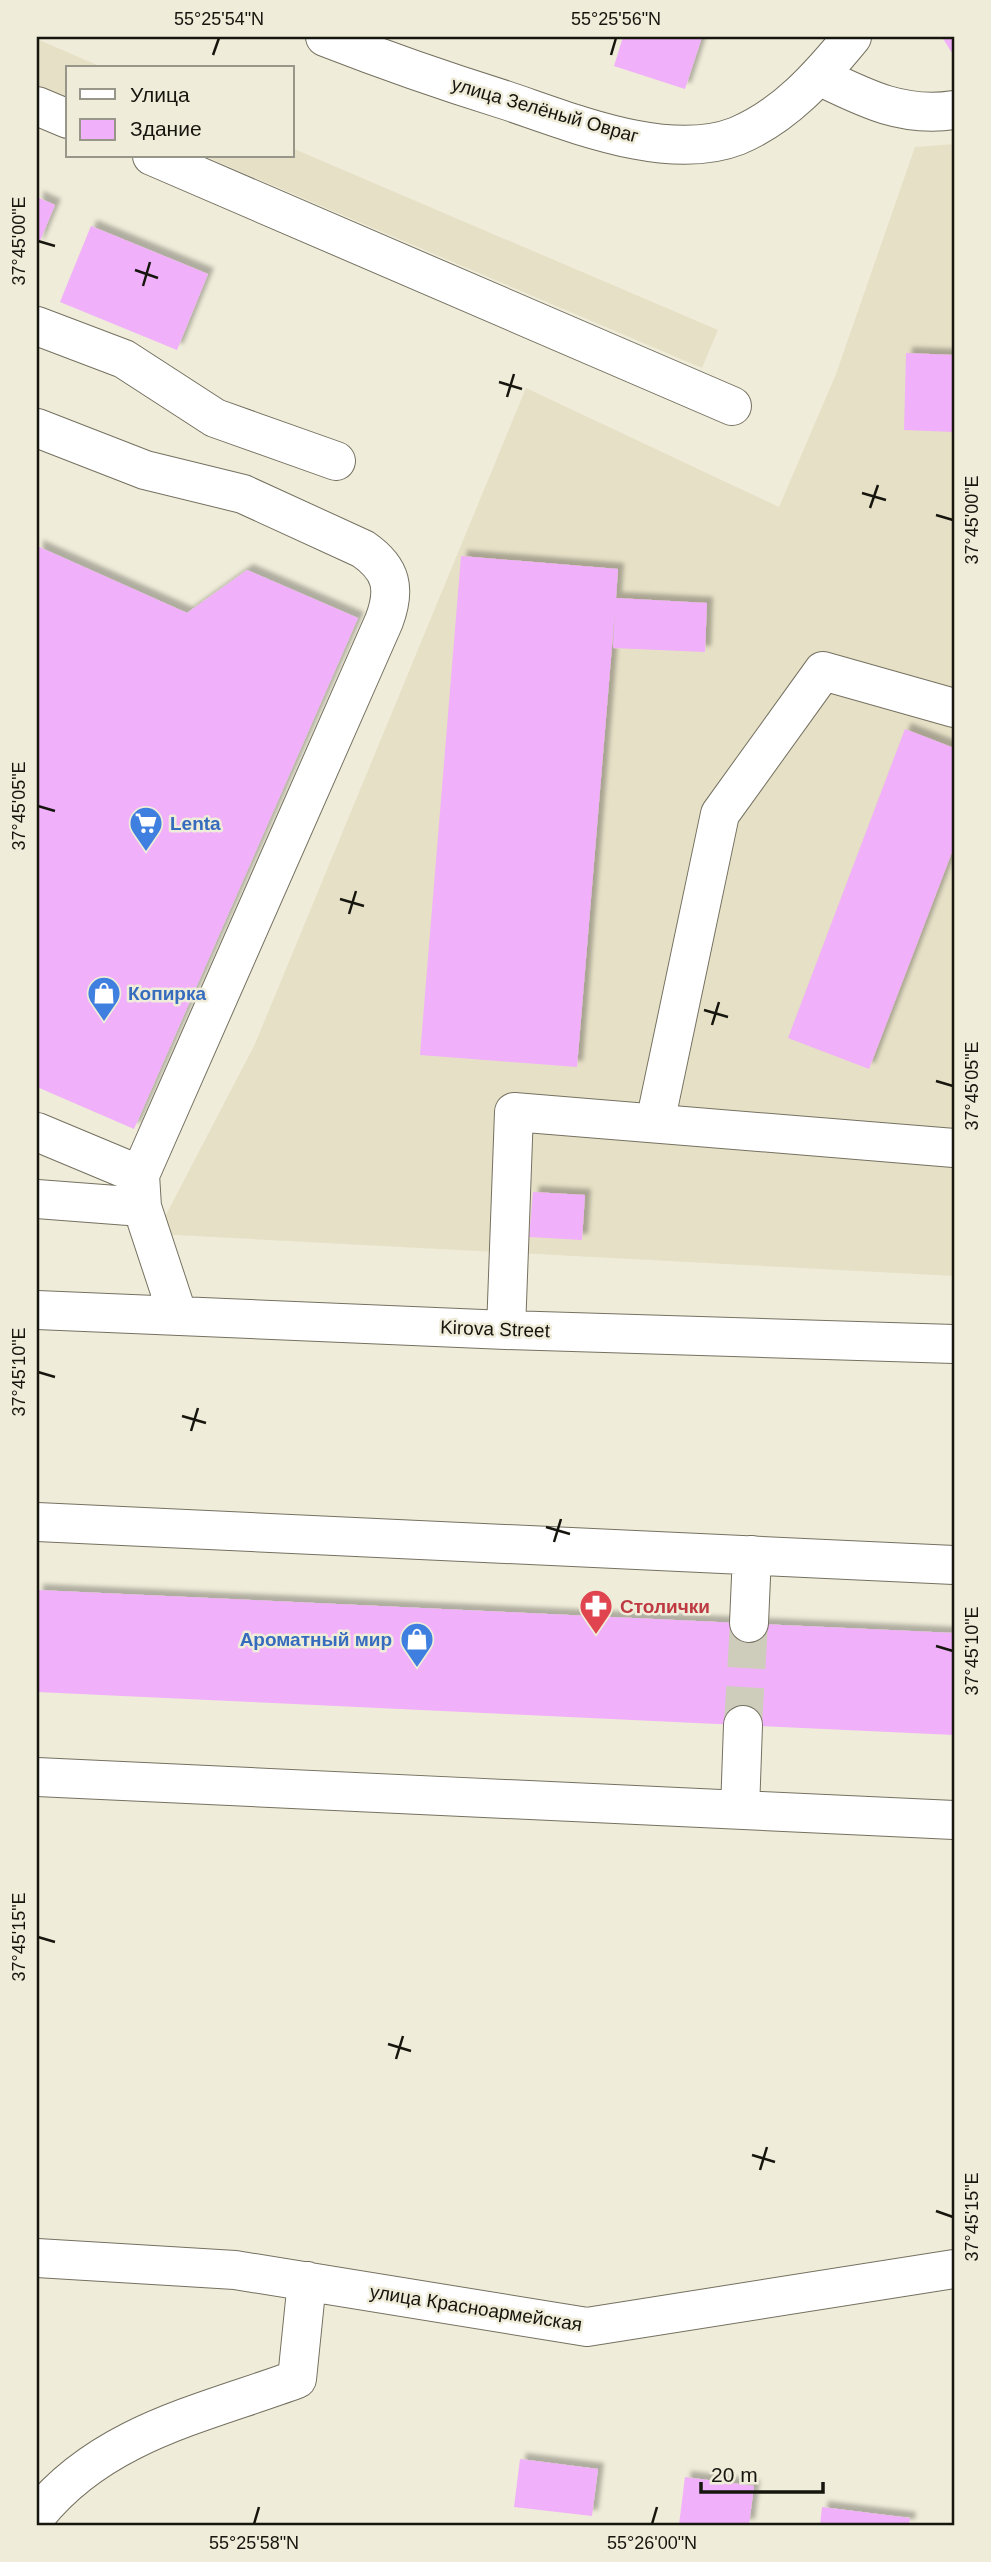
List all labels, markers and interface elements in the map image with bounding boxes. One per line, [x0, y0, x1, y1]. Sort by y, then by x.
text: 55°25'54"N [174, 9, 264, 29]
text: 55°25'56"N [571, 9, 661, 29]
legend [66, 66, 294, 158]
street label: улица Зелёный Овраг [449, 73, 641, 147]
text: Улица [130, 83, 190, 106]
text: Здание [130, 117, 202, 140]
text: 37°45'00"E [9, 196, 29, 286]
text: 37°45'00"E [962, 475, 982, 565]
text: 37°45'05"E [9, 761, 29, 851]
supermarket icon: Lenta [127, 804, 165, 853]
place label: Lenta [170, 813, 221, 834]
shop icon: Копирка [85, 974, 123, 1023]
place label: Копирка [128, 983, 206, 1004]
text: 37°45'05"E [962, 1041, 982, 1131]
street label: Kirova Street [440, 1317, 551, 1341]
text: 37°45'10"E [9, 1327, 29, 1417]
pharmacy icon: Столички [577, 1587, 615, 1636]
place label: Столички [620, 1596, 710, 1617]
text: 37°45'10"E [962, 1606, 982, 1696]
shop icon: Ароматный мир [398, 1620, 436, 1669]
place label: Ароматный мир [240, 1629, 392, 1650]
text: 37°45'15"E [9, 1892, 29, 1982]
text: 37°45'15"E [962, 2172, 982, 2262]
street label: улица Красноармейская [368, 2281, 584, 2335]
scale bar [701, 2450, 823, 2494]
text: 20 m [711, 2463, 758, 2486]
text: 55°25'58"N [209, 2533, 299, 2553]
text: 55°26'00"N [607, 2533, 697, 2553]

